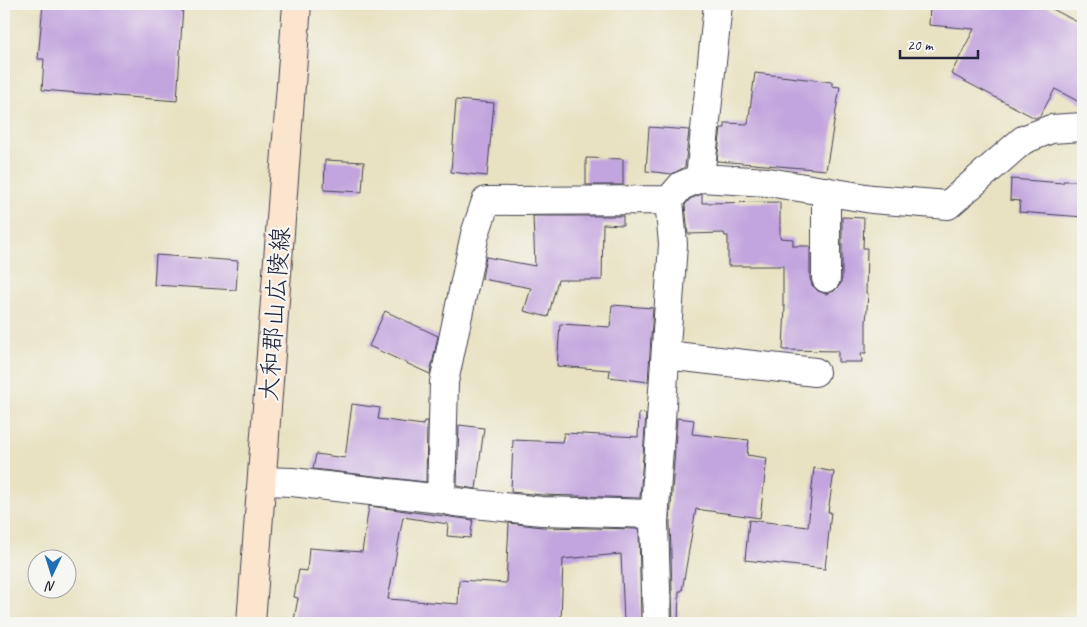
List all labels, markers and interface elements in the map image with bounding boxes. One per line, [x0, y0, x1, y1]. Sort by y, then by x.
scale bar [900, 28, 977, 60]
text: 20 m [907, 36, 934, 55]
street label: 大和郡山広陵線 [253, 226, 297, 402]
north arrow [28, 550, 78, 600]
text: N [44, 578, 56, 595]

